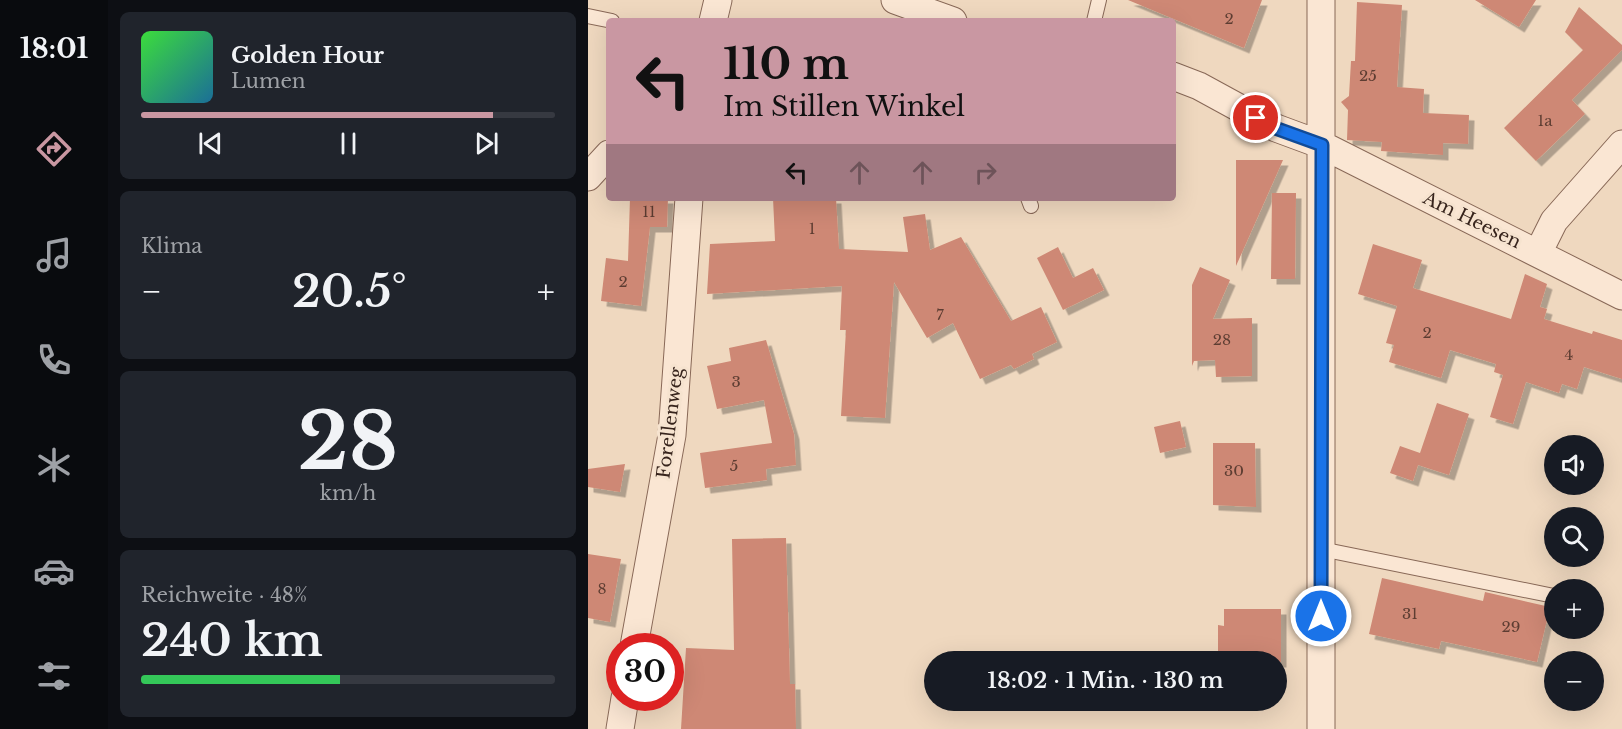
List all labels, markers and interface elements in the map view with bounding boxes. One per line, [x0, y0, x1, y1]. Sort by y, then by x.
house number: 2 [1224, 9, 1234, 28]
text: 18:01 [20, 32, 88, 65]
text: 110 m [723, 38, 849, 90]
text: Golden Hour [231, 42, 384, 69]
icon: left [624, 42, 702, 120]
house number: 25 [1359, 66, 1377, 85]
text: Lumen [231, 69, 306, 93]
text: Im Stillen Winkel [723, 90, 965, 123]
pin [1230, 92, 1281, 143]
icon: arrive [1239, 101, 1272, 134]
house number: 1a [1537, 111, 1553, 130]
icon: previous [194, 127, 227, 160]
icon: pause [332, 127, 365, 160]
icon: next [470, 127, 503, 160]
icon: directions [33, 128, 75, 170]
icon: left [780, 156, 813, 189]
icon: ahead [843, 156, 876, 189]
icon: ahead [906, 156, 939, 189]
icon: right [969, 156, 1002, 189]
street label: Am Heesen [1419, 186, 1525, 253]
house number: 11 [642, 202, 656, 221]
house number: 1 [809, 219, 815, 238]
icon: music [33, 234, 75, 276]
text: Klima [141, 234, 202, 258]
text: 20.5° [292, 263, 407, 319]
text: − [141, 271, 162, 312]
text: + [537, 271, 555, 312]
house number: 2 [618, 272, 628, 291]
house number: 7 [936, 305, 944, 324]
house number: 2 [1422, 323, 1432, 342]
house number: 28 [1213, 330, 1231, 349]
icon: phone [33, 339, 75, 381]
house number: 4 [1565, 345, 1573, 364]
street label: Forellenweg [652, 366, 688, 480]
house number: 3 [731, 372, 741, 391]
text: 28 [298, 393, 398, 490]
map controls [1544, 435, 1604, 711]
button: sound [1544, 435, 1604, 495]
icon: climate [33, 444, 75, 486]
house number: 5 [730, 456, 738, 475]
house number: 30 [1224, 461, 1244, 480]
text: km/h [320, 481, 376, 505]
button: search [1544, 507, 1604, 567]
icon: car [33, 550, 75, 592]
house number: 8 [597, 579, 607, 598]
button: + [1544, 579, 1604, 639]
text: Reichweite · 48% [141, 583, 307, 607]
position arrow [1289, 584, 1353, 648]
house number: 31 [1402, 604, 1418, 623]
text: 240 km [141, 612, 323, 668]
house number: 29 [1502, 617, 1520, 636]
speed limit sign: 30 [606, 633, 684, 711]
button: − [1544, 651, 1604, 711]
icon: filters [33, 655, 75, 697]
text: 18:02 · 1 Min. · 130 m [987, 667, 1224, 694]

